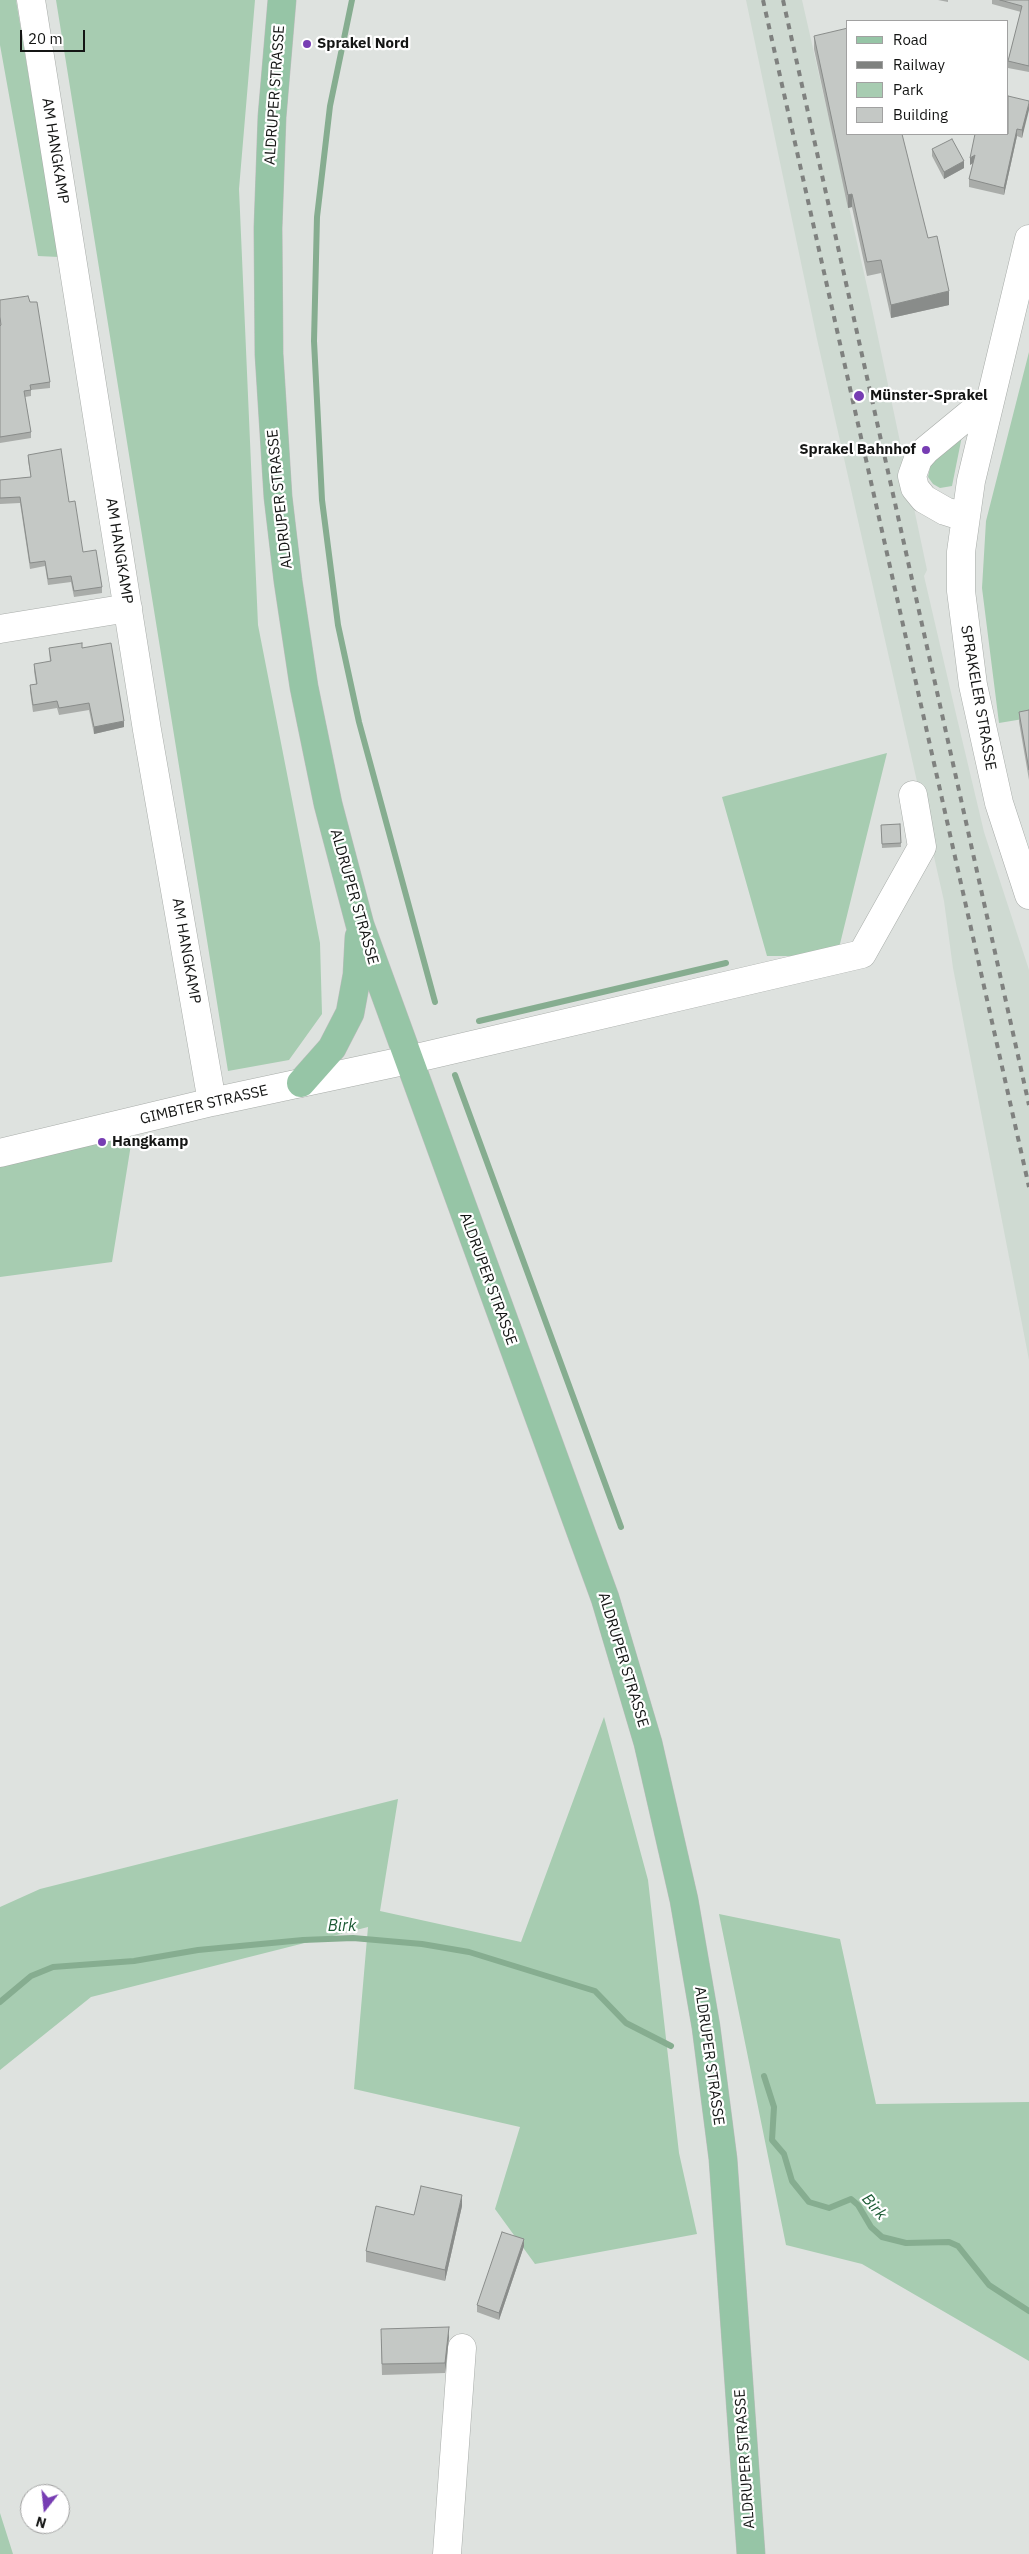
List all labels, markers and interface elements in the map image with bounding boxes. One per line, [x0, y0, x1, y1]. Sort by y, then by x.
scale bar [22, 20, 88, 52]
legend [846, 20, 1009, 135]
street label: ALDRUPER STRASSE [261, 24, 289, 166]
text: 20 m [28, 29, 63, 48]
text: Road [893, 30, 928, 49]
place label: Sprakel Nord [317, 35, 409, 53]
marker: Sprakel Nord [301, 38, 313, 50]
text: Railway [893, 55, 945, 74]
text: Park [893, 80, 923, 99]
street label: AM HANGKAMP [38, 97, 72, 205]
text: Building [893, 105, 948, 124]
place label: Münster-Sprakel [870, 387, 988, 405]
marker: Münster-Sprakel [852, 389, 866, 403]
street label: ALDRUPER STRASSE [264, 428, 296, 570]
place label: Sprakel Bahnhof [799, 441, 916, 459]
marker: Sprakel Bahnhof [920, 444, 932, 456]
street label: AM HANGKAMP [102, 497, 136, 605]
street label: SPRAKELER STRASSE [956, 624, 1000, 772]
street label: ALDRUPER STRASSE [326, 827, 382, 967]
street label: AM HANGKAMP [168, 897, 204, 1005]
street label: GIMBTER STRASSE [138, 1082, 270, 1128]
place label: Hangkamp [112, 1133, 188, 1151]
marker: Hangkamp [96, 1136, 108, 1148]
street label: ALDRUPER STRASSE [456, 1210, 520, 1348]
street label: ALDRUPER STRASSE [594, 1590, 652, 1730]
water label: Birk [328, 1916, 356, 1936]
street label: ALDRUPER STRASSE [690, 1985, 728, 2127]
water label: Birk [857, 2190, 891, 2224]
street label: ALDRUPER STRASSE [731, 2388, 759, 2530]
north arrow [20, 2484, 70, 2534]
text: N [34, 2512, 49, 2533]

